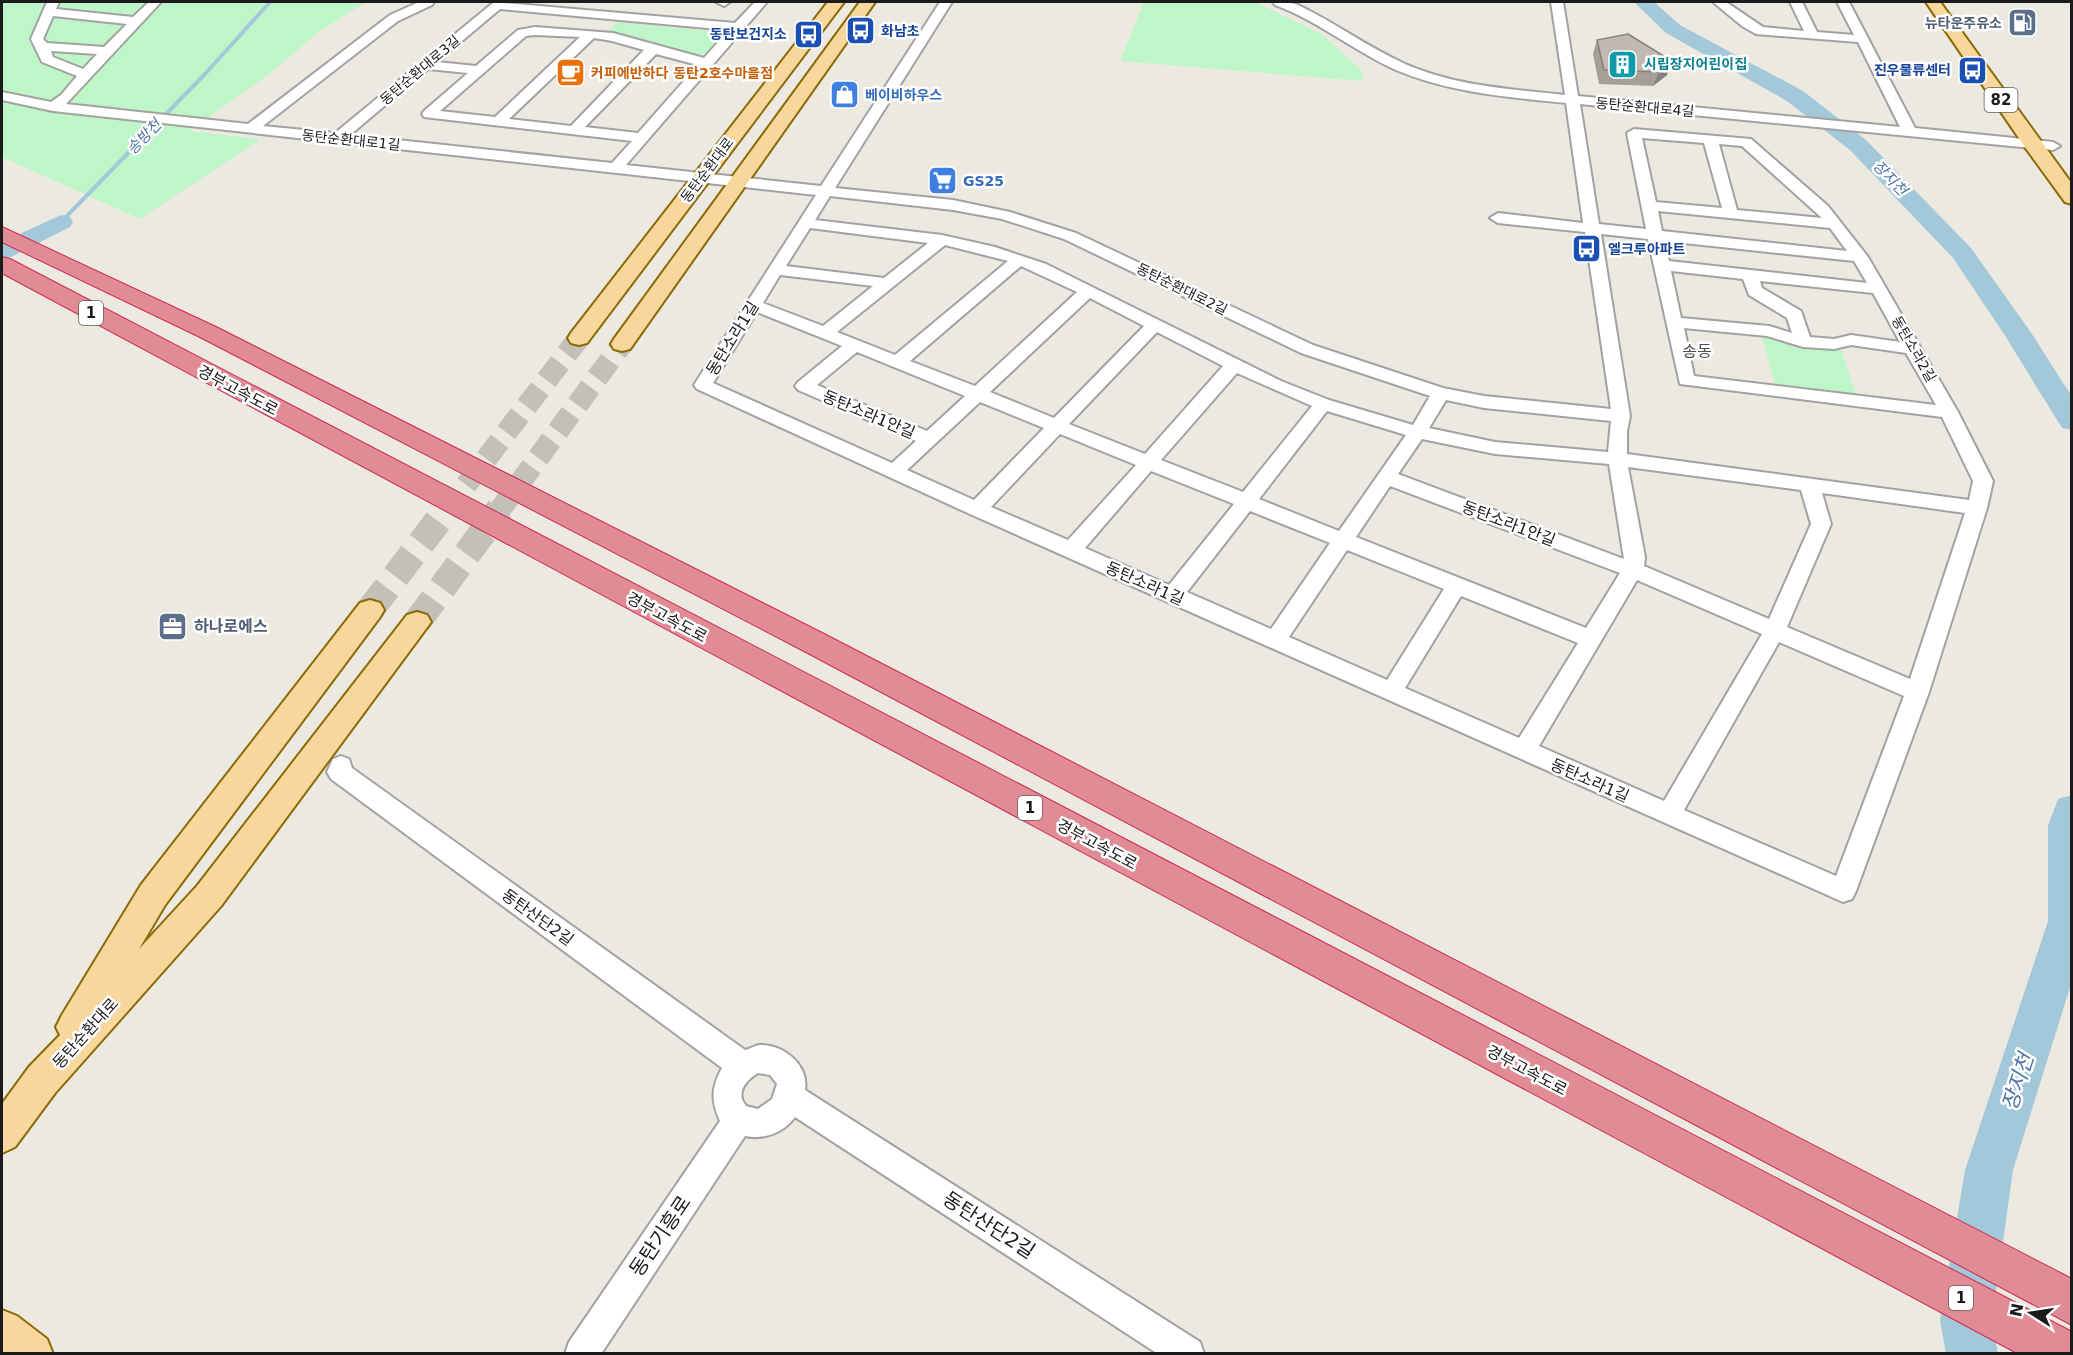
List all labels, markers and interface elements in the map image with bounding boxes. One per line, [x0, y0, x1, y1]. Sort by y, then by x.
fuel station icon: 뉴타운주유소 [2007, 7, 2039, 39]
bus stop icon: 화남초 [844, 15, 876, 47]
place label: 뉴타운주유소 [1925, 15, 2002, 31]
bus stop icon: 동탄보건지소 [792, 18, 824, 50]
place label: 화남초 [881, 23, 920, 39]
place label: 동탄보건지소 [710, 26, 787, 42]
street label: 동탄순환대로3길 [377, 32, 463, 108]
building icon: 시립장지어린이집 [1607, 48, 1639, 80]
bus stop icon: 진우물류센터 [1956, 54, 1988, 86]
place label: 시립장지어린이집 [1644, 56, 1747, 72]
cafe icon: 커피에반하다 동탄2호수마을점 [554, 57, 586, 89]
place label: 진우물류센터 [1874, 62, 1951, 78]
place label: 커피에반하다 동탄2호수마을점 [591, 65, 773, 81]
shop icon: 베이비하우스 [828, 79, 860, 111]
place label: 베이비하우스 [865, 87, 942, 103]
road number: 82 [1984, 88, 2018, 112]
street label: 동탄순환대로4길 [1595, 95, 1695, 119]
water label: 송방천 [123, 114, 166, 158]
street label: 동탄순환대로1길 [301, 127, 401, 153]
street label: 동탄순환대로 [677, 134, 737, 206]
water label: 장지천 [1869, 157, 1912, 201]
supermarket icon: GS25 [926, 165, 958, 197]
place label: GS25 [963, 173, 1004, 189]
bus stop icon: 엘크루아파트 [1571, 233, 1603, 265]
place label: 엘크루아파트 [1608, 241, 1685, 257]
street label: 동탄순환대로2길 [1134, 260, 1230, 318]
street label: 동탄소라1길 [702, 298, 763, 379]
road number: 1 [79, 301, 103, 325]
street label: 동탄소라2길 [1889, 313, 1939, 385]
district label: 송동 [1682, 342, 1712, 361]
street label: 경부고속도로 [194, 361, 281, 420]
street label: 동탄소라1안길 [820, 386, 918, 442]
street label: 동탄소라1안길 [1459, 497, 1558, 550]
street label: 동탄소라1길 [1103, 558, 1187, 609]
street label: 경부고속도로 [623, 588, 710, 647]
office icon: 하나로에스 [157, 610, 189, 642]
place label: 하나로에스 [194, 617, 268, 636]
street label: 동탄소라1길 [1548, 755, 1632, 806]
road number: 1 [1018, 796, 1042, 820]
street label: 경부고속도로 [1053, 815, 1140, 874]
street label: 동탄산단2길 [498, 885, 577, 950]
street label: 동탄순환대로 [49, 994, 122, 1073]
street label: 경부고속도로 [1483, 1041, 1570, 1100]
water label: 장지천 [1998, 1048, 2039, 1113]
street label: 동탄산단2길 [939, 1186, 1039, 1264]
street label: 동탄기흥로 [624, 1191, 696, 1281]
north arrow [2001, 1283, 2061, 1343]
road number: 1 [1949, 1286, 1973, 1310]
text: N [2006, 1301, 2028, 1319]

